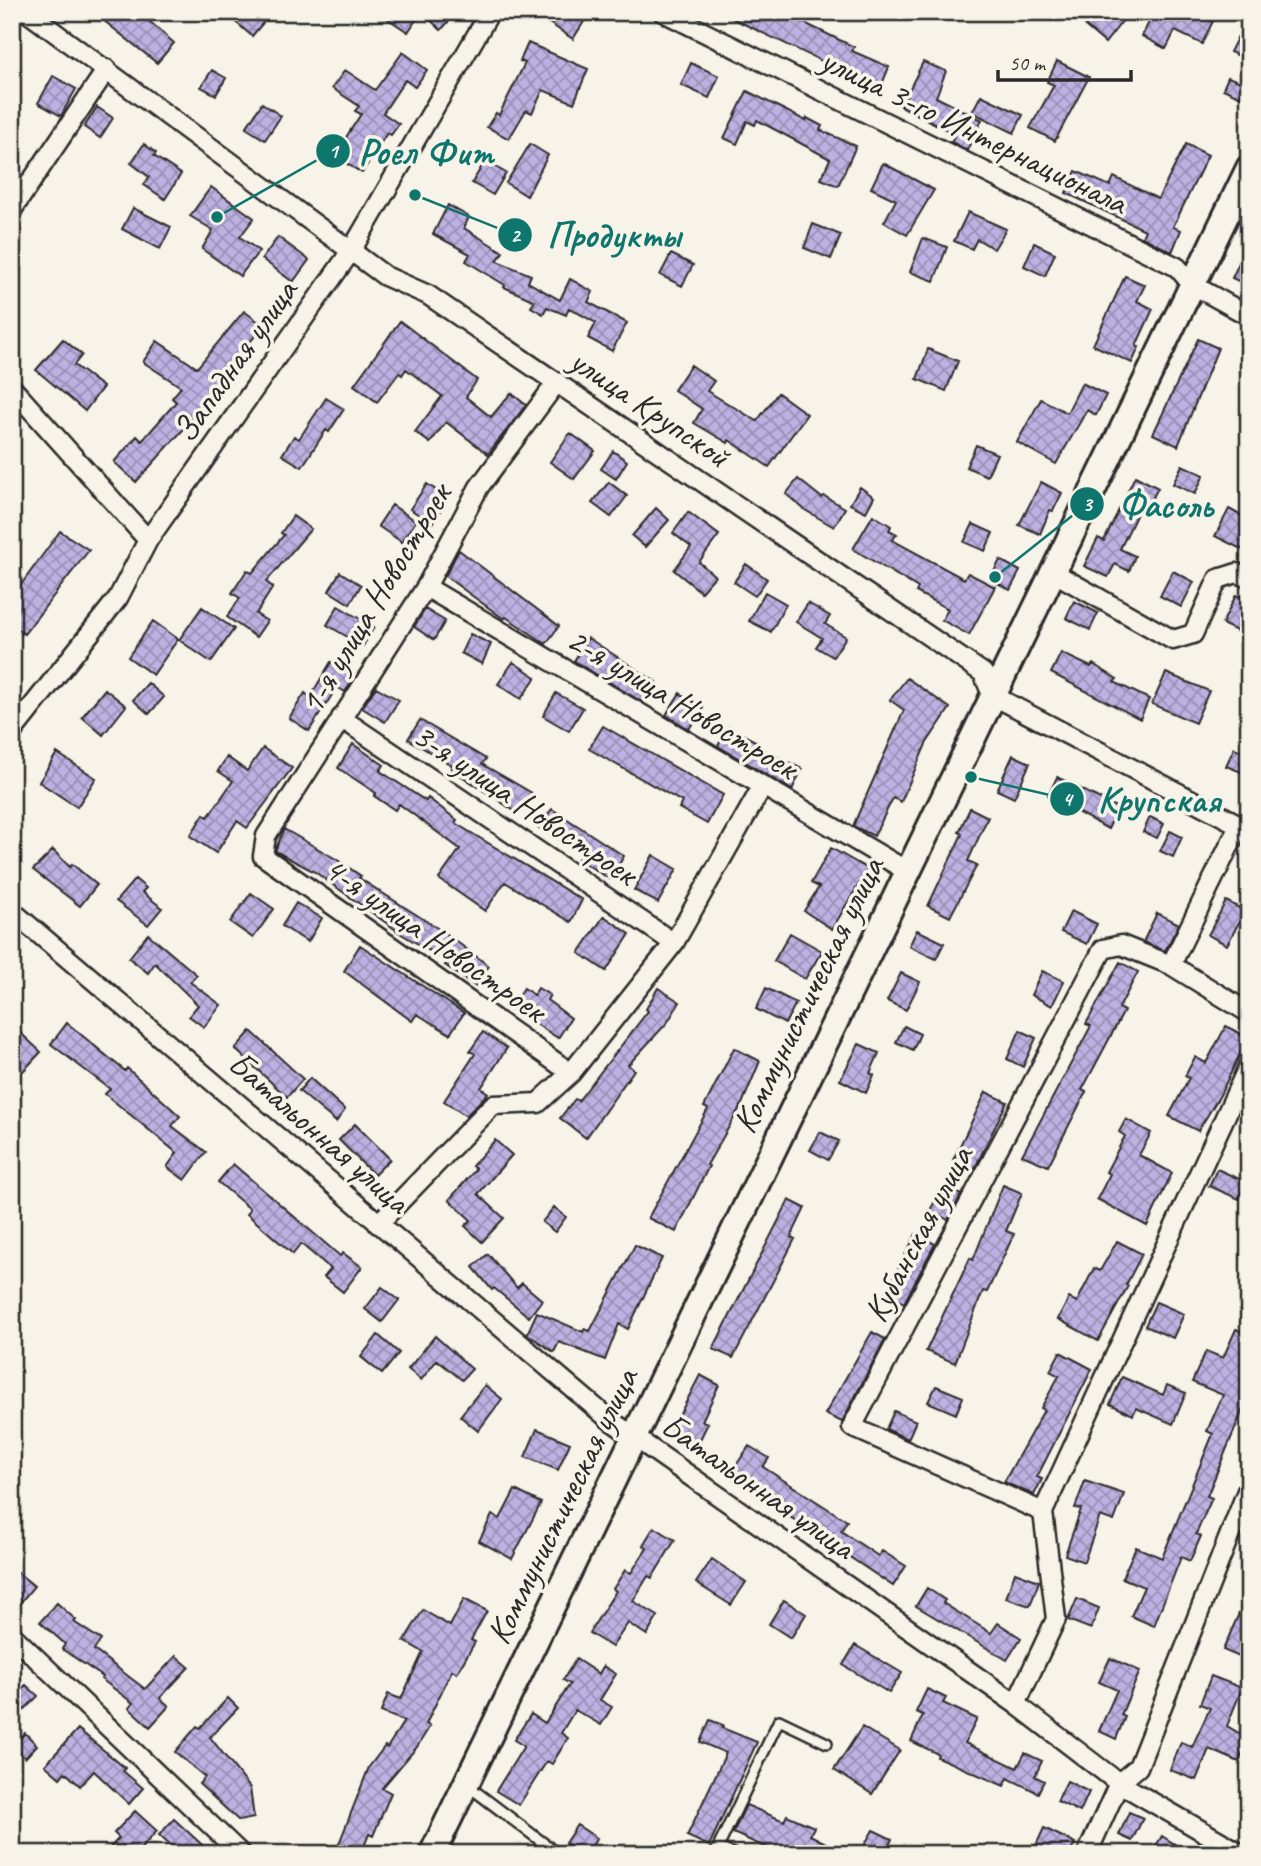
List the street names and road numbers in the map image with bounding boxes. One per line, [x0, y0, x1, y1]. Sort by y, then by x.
street label: улица 3-го Интернационала [812, 36, 1137, 226]
street label: Западная улица [162, 269, 309, 451]
street label: улица Крупской [560, 337, 741, 479]
street label: 1-я улица Новостроек [288, 473, 463, 722]
street label: 2-я улица Новостроек [559, 616, 808, 791]
street label: 3-я улица Новостроек [404, 712, 648, 897]
street label: 4-я улица Новостроек [315, 846, 557, 1034]
street label: Коммунистическая улица [722, 847, 895, 1140]
street label: Батальонная улица [219, 1041, 421, 1225]
street label: Кубанская улица [853, 1136, 984, 1330]
street label: Коммунистическая улица [476, 1358, 649, 1651]
street label: Батальонная улица [652, 1403, 865, 1570]

